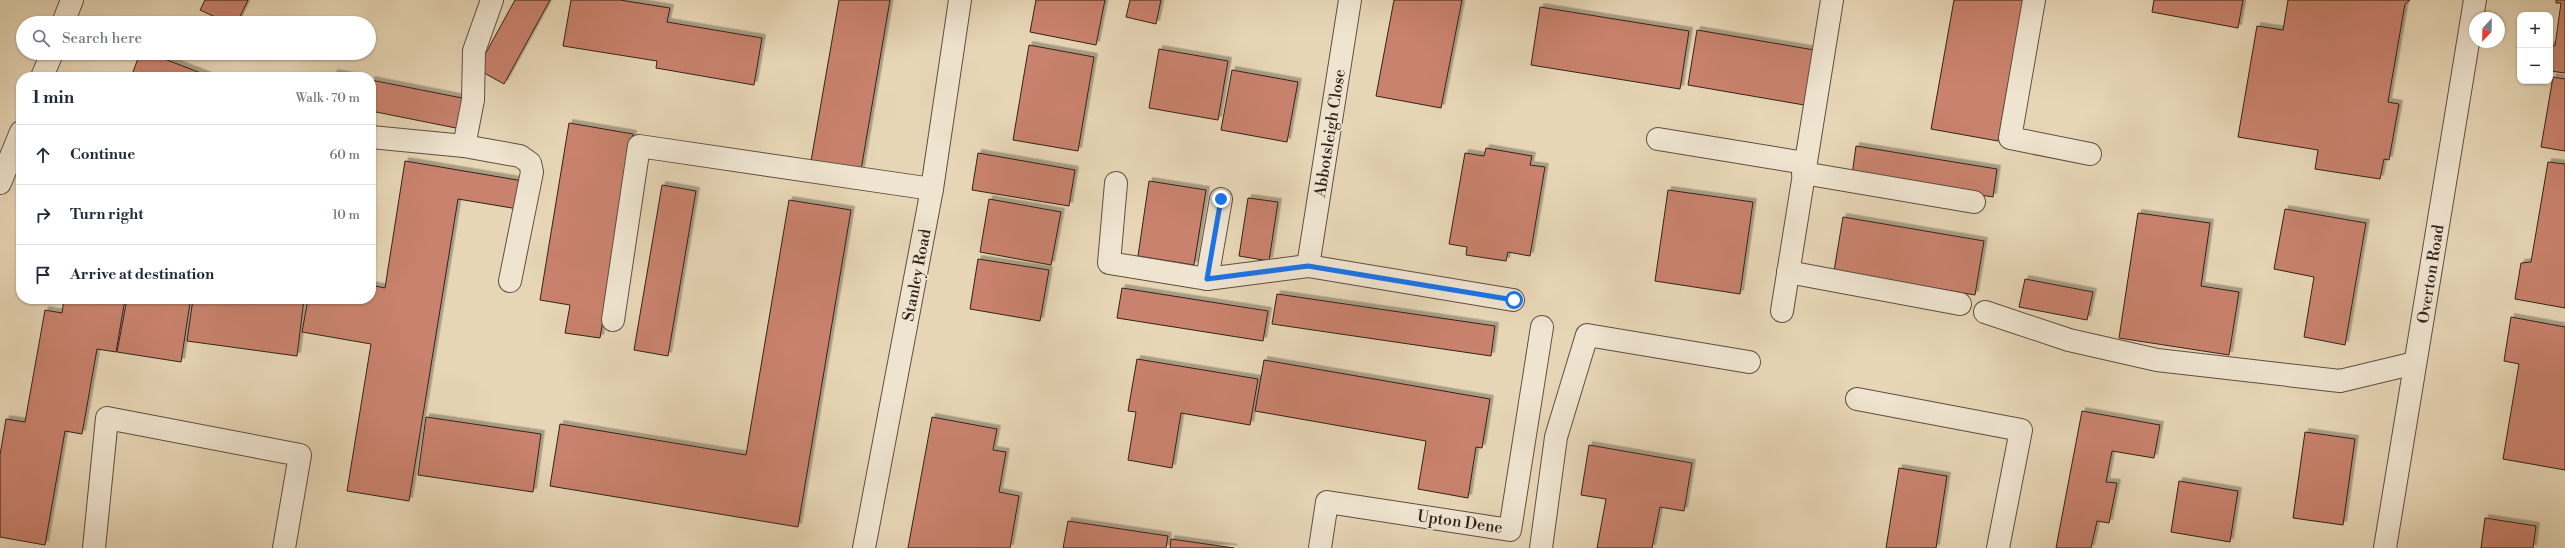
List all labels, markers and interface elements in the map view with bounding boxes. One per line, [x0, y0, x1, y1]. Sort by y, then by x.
north arrow [2469, 12, 2505, 48]
map controls [2517, 12, 2553, 84]
button: + [2517, 12, 2553, 48]
search box [16, 16, 376, 60]
icon: search [30, 27, 52, 49]
text: Search here [62, 29, 142, 48]
button: − [2517, 48, 2553, 84]
street label: Abbotsleigh Close [1310, 68, 1350, 200]
text: 1 min [32, 87, 74, 109]
text: Walk · 70 m [295, 90, 360, 106]
icon: ahead [32, 144, 54, 166]
text: Continue [70, 145, 135, 164]
text: 60 m [329, 147, 360, 163]
route end [1212, 190, 1230, 208]
icon: right [32, 204, 54, 226]
text: Turn right [70, 205, 144, 224]
text: 10 m [332, 207, 360, 223]
street label: Overton Road [2413, 223, 2449, 325]
street label: Stanley Road [898, 227, 936, 323]
icon: arrive [32, 264, 54, 286]
text: Arrive at destination [70, 265, 214, 284]
route start [1505, 291, 1523, 309]
street label: Upton Dene [1416, 506, 1504, 538]

